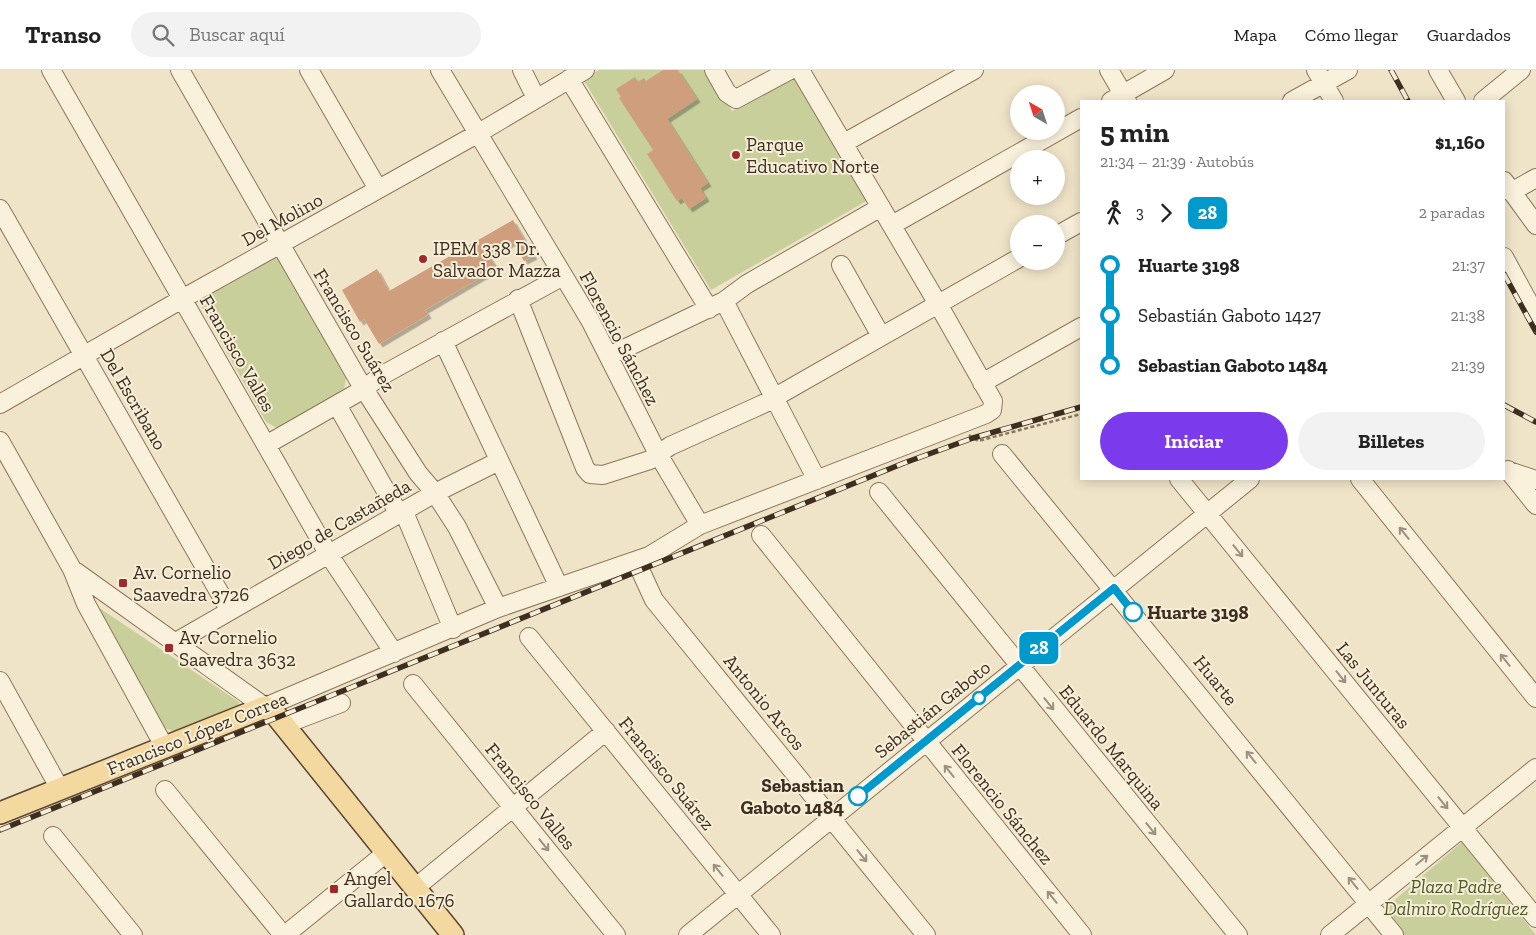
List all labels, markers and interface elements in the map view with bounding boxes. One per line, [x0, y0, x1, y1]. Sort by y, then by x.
search box [131, 12, 481, 57]
text: Transo [25, 20, 101, 49]
icon: search [149, 21, 177, 49]
text: Buscar aquí [189, 23, 285, 46]
text: Mapa [1234, 24, 1277, 46]
text: Cómo llegar [1305, 24, 1399, 46]
text: Guardados [1427, 24, 1511, 46]
north arrow [1010, 85, 1065, 140]
map controls [1010, 85, 1065, 270]
text: 5 min [1100, 116, 1169, 149]
text: $1,160 [1435, 131, 1485, 154]
place label: Parque Educativo Norte [746, 133, 879, 178]
marker: Parque Educativo Norte [730, 149, 742, 161]
button: + [1010, 150, 1065, 205]
text: 21:34 – 21:39 · Autobús [1100, 152, 1254, 171]
street label: Del Molino [238, 188, 327, 251]
icon: walk [1100, 199, 1128, 227]
icon: forward [1152, 199, 1180, 227]
text: 28 [1198, 202, 1217, 224]
text: 3 [1136, 203, 1144, 222]
text: 2 paradas [1419, 203, 1485, 222]
button: − [1010, 215, 1065, 270]
place label: IPEM 338 Dr. Salvador Mazza [433, 237, 561, 282]
marker: IPEM 338 Dr. Salvador Mazza [417, 253, 429, 265]
text: Huarte 3198 [1138, 254, 1240, 277]
text: 21:37 [1452, 256, 1485, 275]
street label: Francisco Suárez [309, 265, 400, 396]
street label: Florencio Sánchez [574, 267, 665, 409]
street label: Francisco Valles [195, 291, 280, 416]
text: Sebastián Gaboto 1427 [1138, 304, 1321, 327]
text: 21:38 [1451, 306, 1485, 325]
street label: Del Escribano [95, 344, 172, 454]
text: Sebastian Gaboto 1484 [1138, 354, 1328, 377]
text: 21:39 [1451, 356, 1485, 375]
button: Iniciar [1100, 412, 1288, 470]
button: Billetes [1298, 412, 1485, 470]
street label: Diego de Castañeda [264, 474, 415, 575]
one-way arrow [1398, 527, 1409, 540]
one-way arrow [1232, 544, 1243, 557]
place label: Av. Cornelio Saavedra 3726 [133, 561, 249, 606]
marker: Av. Cornelio Saavedra 3726 [117, 577, 129, 589]
place label: Huarte 3198 [1147, 601, 1249, 624]
marker: Huarte 3198 [1123, 602, 1143, 622]
place label: Av. Cornelio Saavedra 3632 [179, 626, 296, 671]
line badge: 28 [1016, 632, 1062, 664]
text: 28 [1029, 637, 1049, 659]
street label: Las Junturas [1332, 637, 1416, 733]
marker: Av. Cornelio Saavedra 3632 [163, 642, 175, 654]
street label: Antonio Arcos [719, 650, 810, 755]
street label: Huarte [1188, 651, 1243, 710]
one-way arrow [1500, 653, 1511, 666]
street label: Sebastián Gaboto [870, 655, 995, 763]
one-way arrow [1335, 670, 1346, 683]
street label: Eduardo Marquina [1054, 680, 1169, 814]
street label: Francisco López Correa [104, 687, 291, 780]
unlabelled marker [972, 691, 986, 705]
one-way arrow [1043, 697, 1054, 710]
street label: Francisco Suárez [614, 712, 720, 835]
street label: Francisco Valles [480, 738, 581, 854]
street label: Florencio Sánchez [947, 739, 1058, 869]
one-way arrow [1245, 751, 1256, 764]
one-way arrow [944, 765, 955, 778]
place label: Sebastian Gaboto 1484 [740, 774, 845, 819]
marker: Sebastian Gaboto 1484 [848, 786, 868, 806]
one-way arrow [1438, 796, 1449, 809]
one-way arrow [1146, 823, 1157, 836]
one-way arrow [538, 839, 549, 852]
one-way arrow [857, 849, 868, 862]
one-way arrow [1415, 855, 1428, 866]
one-way arrow [713, 864, 724, 877]
place label: Angel Gallardo 1676 [344, 867, 455, 912]
park label: Plaza Padre Dalmiro Rodríguez [1384, 875, 1528, 920]
one-way arrow [1347, 877, 1358, 890]
marker: Angel Gallardo 1676 [328, 883, 340, 895]
one-way arrow [1046, 891, 1057, 904]

